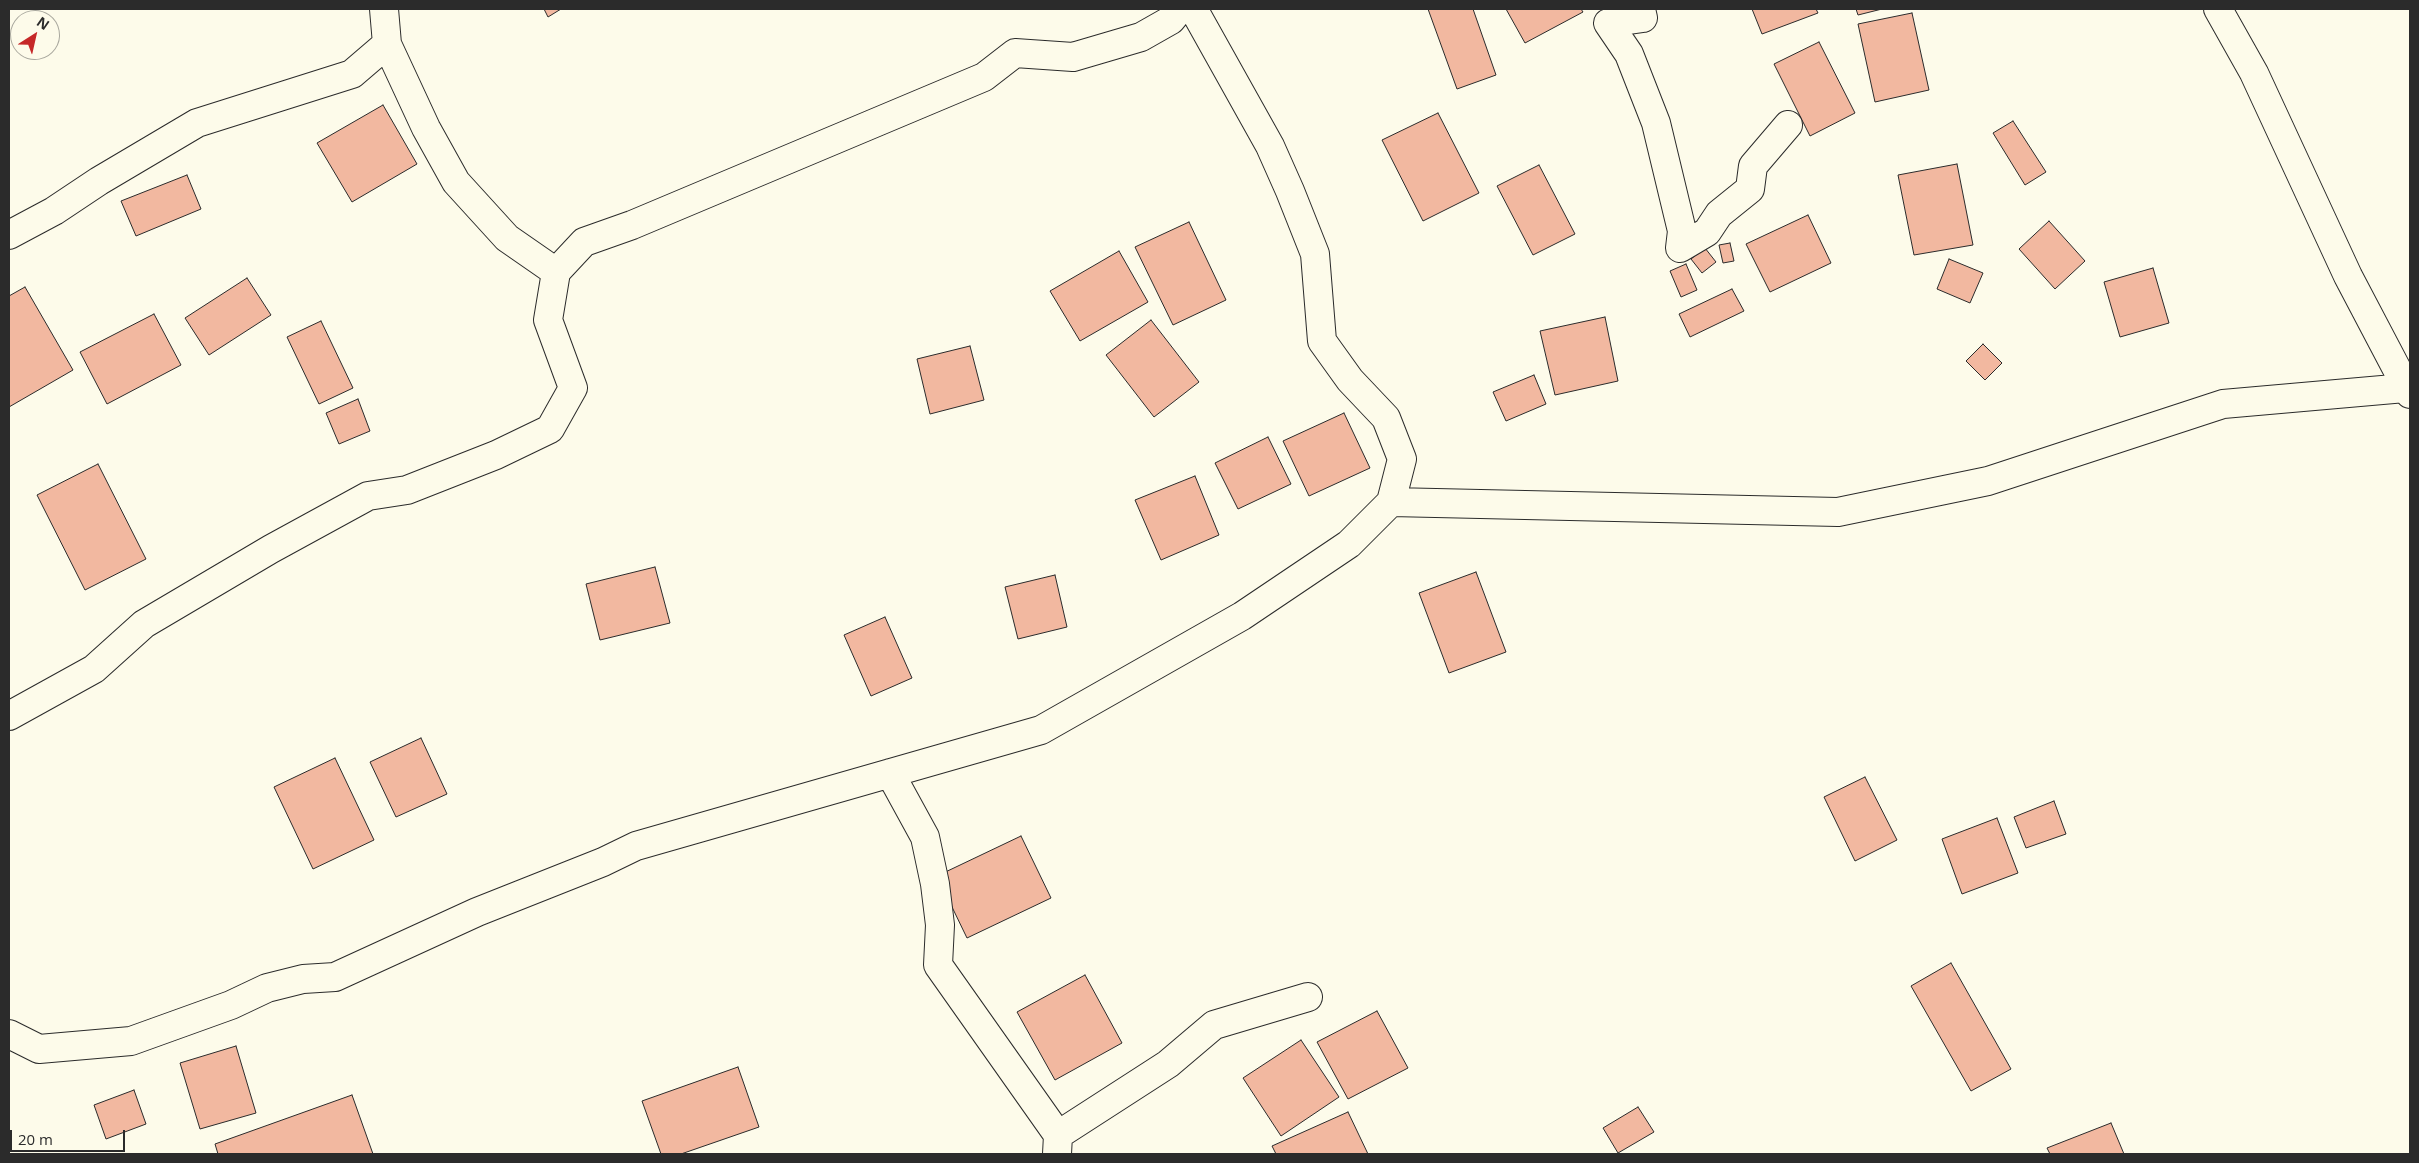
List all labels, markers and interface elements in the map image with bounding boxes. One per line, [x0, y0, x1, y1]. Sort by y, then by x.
north arrow [10, 10, 60, 60]
text: N [33, 12, 53, 34]
scale bar [12, 1120, 128, 1152]
text: 20 m [18, 1129, 53, 1149]

